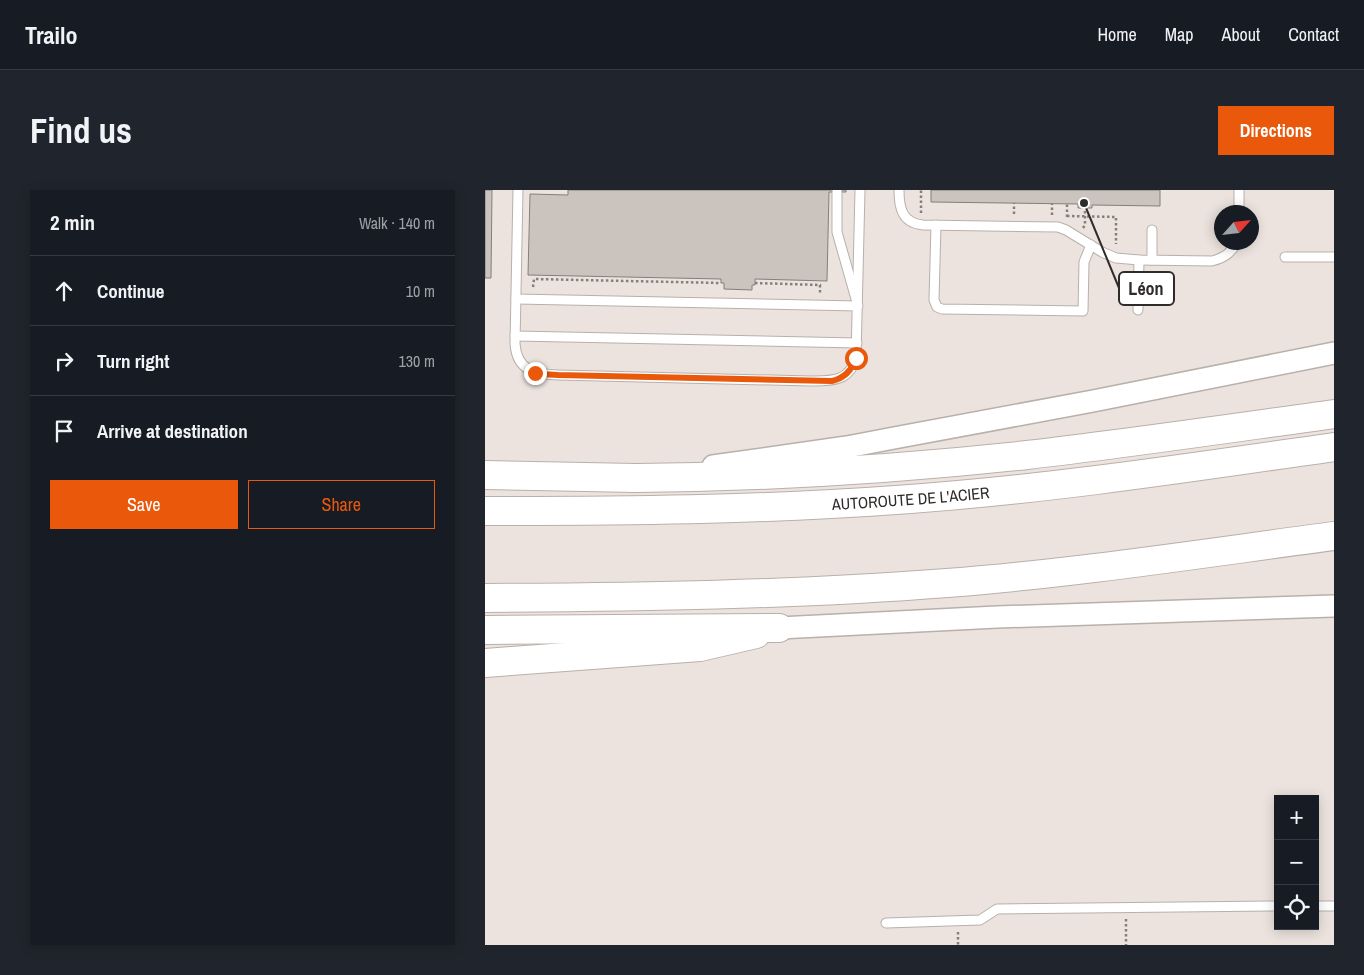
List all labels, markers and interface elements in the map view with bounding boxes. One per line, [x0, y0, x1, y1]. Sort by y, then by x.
text: Trailo [25, 19, 78, 51]
text: Home [1097, 22, 1137, 47]
text: Map [1165, 22, 1194, 47]
text: About [1222, 22, 1260, 47]
text: Contact [1288, 22, 1339, 47]
button: Directions [1218, 106, 1334, 155]
text: Find us [30, 107, 132, 154]
north arrow [1214, 205, 1259, 250]
text: 2 min [50, 208, 95, 237]
text: Walk · 140 m [359, 212, 435, 234]
callout: Léon [1119, 272, 1174, 305]
text: Léon [1128, 276, 1164, 301]
icon: ahead [50, 277, 78, 305]
text: Continue [97, 278, 165, 304]
text: 10 m [406, 280, 435, 302]
icon: right [50, 347, 78, 375]
route start [845, 347, 868, 370]
text: Turn right [97, 348, 169, 374]
text: 130 m [399, 350, 435, 372]
route end [524, 362, 547, 385]
icon: arrive [50, 417, 78, 445]
text: Arrive at destination [97, 418, 248, 444]
button: Save [50, 480, 238, 529]
button: Share [248, 480, 435, 529]
street label: AUTOROUTE DE L'ACIER [830, 481, 991, 515]
map controls [1274, 795, 1319, 930]
button: + [1274, 795, 1319, 840]
button: − [1274, 840, 1319, 885]
button: locate [1274, 885, 1319, 930]

